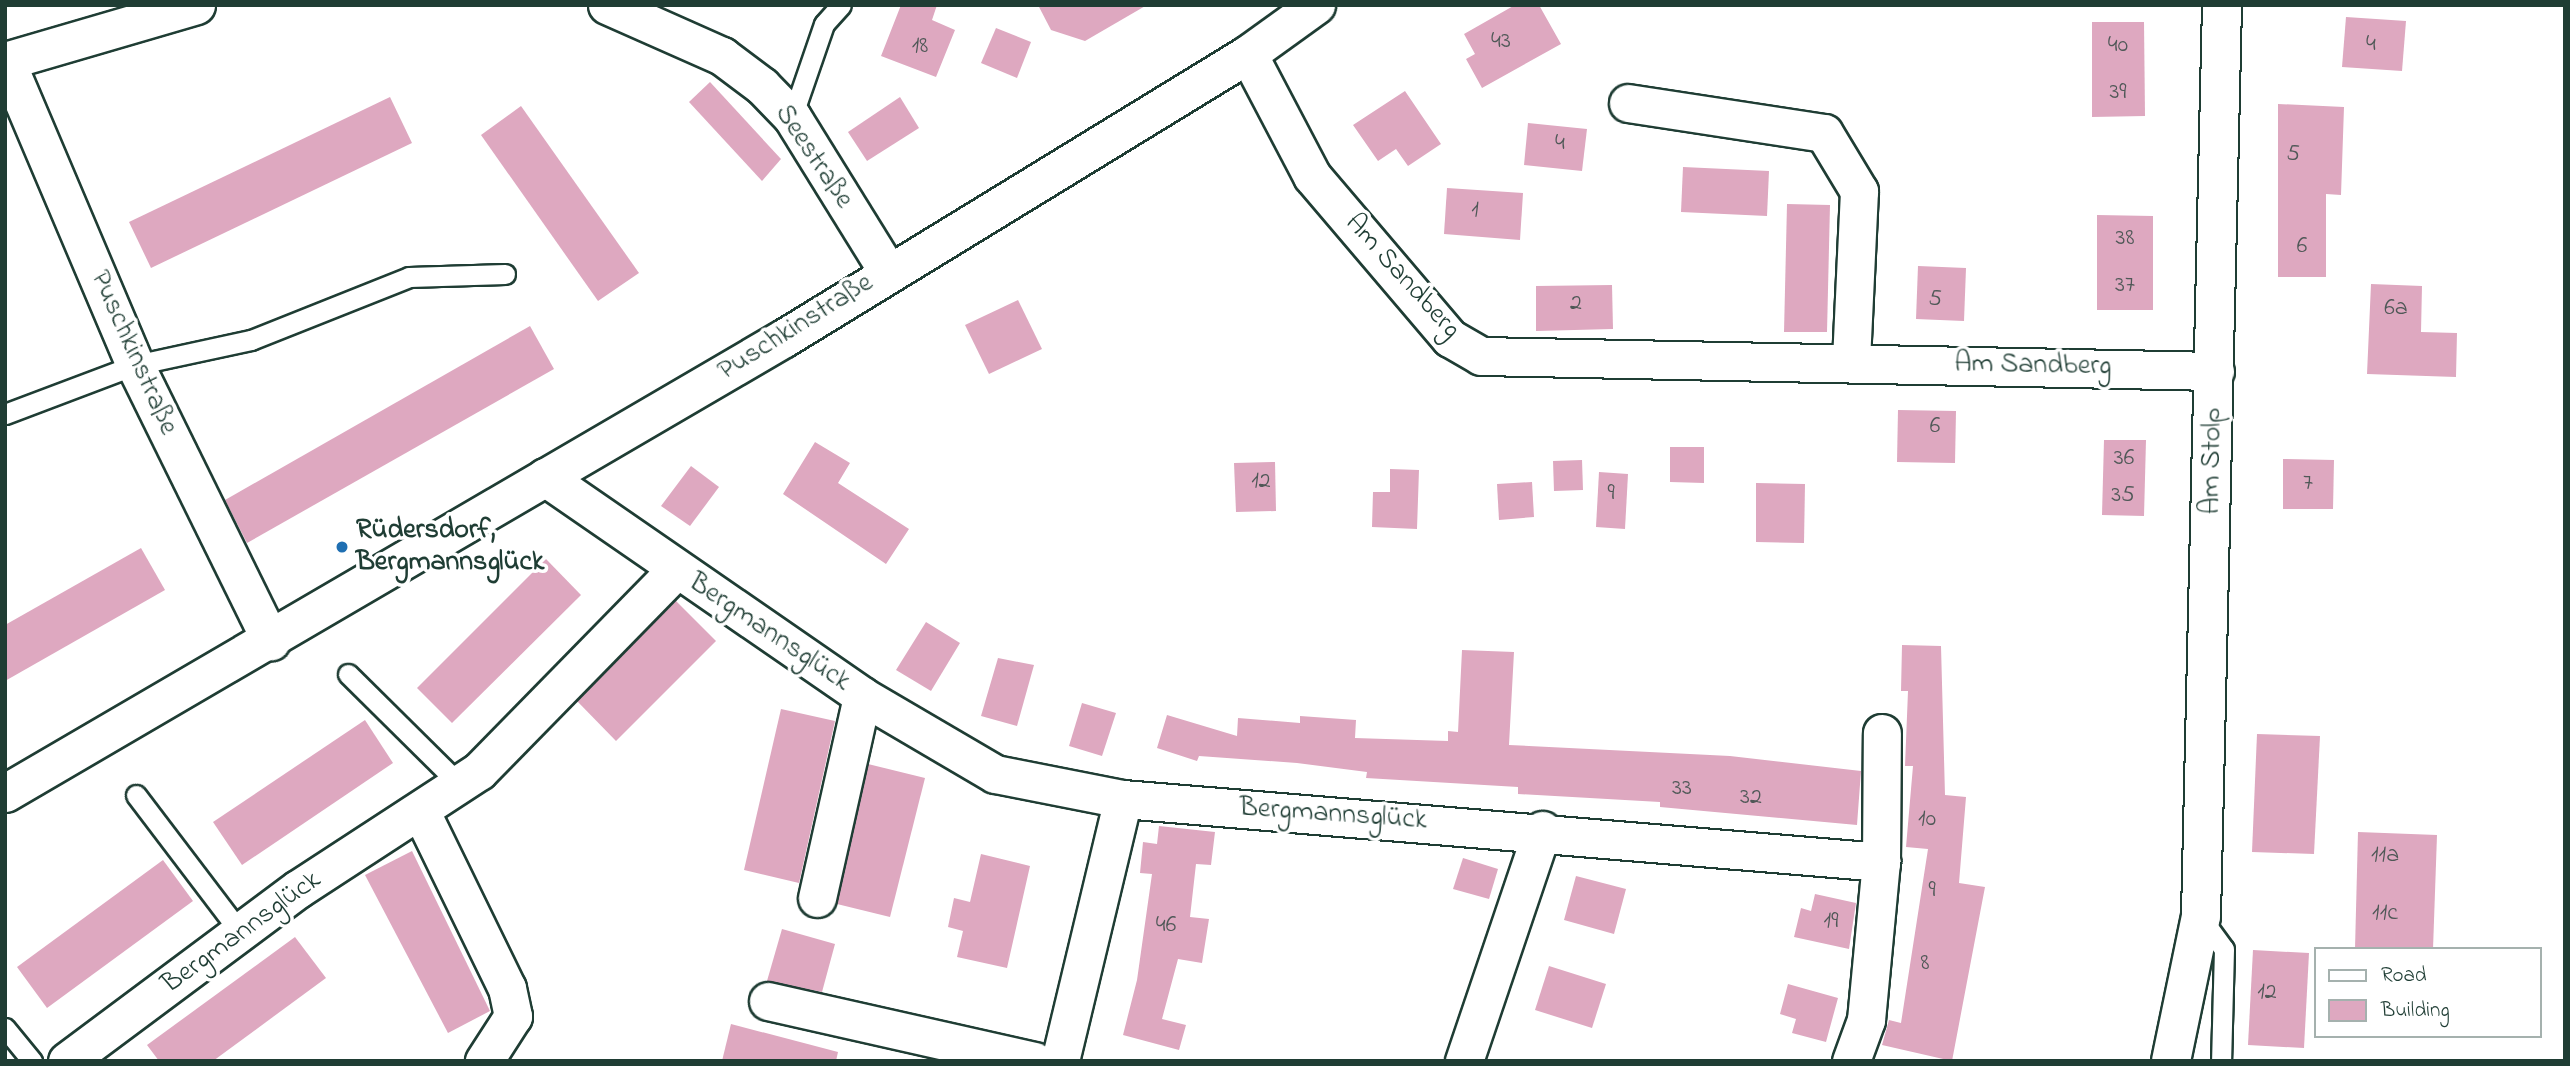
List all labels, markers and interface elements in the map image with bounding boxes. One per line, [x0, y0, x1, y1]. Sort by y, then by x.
house number: 43 [1491, 28, 1511, 56]
house number: 4 [2366, 31, 2376, 59]
house number: 40 [2108, 32, 2128, 60]
house number: 18 [912, 33, 928, 61]
house number: 39 [2109, 79, 2127, 107]
street label: Seestraße [766, 99, 860, 215]
house number: 4 [1555, 130, 1565, 158]
house number: 5 [2286, 141, 2300, 169]
house number: 1 [1471, 197, 1479, 225]
street label: Am Sandberg [1337, 207, 1467, 347]
house number: 38 [2116, 225, 2134, 253]
house number: 6 [2297, 233, 2307, 261]
street label: Puschkinstraße [82, 266, 184, 440]
street label: Puschkinstraße [712, 267, 880, 389]
house number: 37 [2115, 272, 2135, 300]
house number: 5 [1928, 286, 1942, 314]
house number: 2 [1570, 290, 1582, 318]
house number: 6a [2384, 295, 2408, 323]
street label: Am Sandberg [1954, 348, 2112, 384]
street label: Am Stolp [2195, 407, 2231, 515]
house number: 6 [1930, 413, 1940, 441]
house number: 36 [2114, 445, 2134, 473]
house number: 12 [1251, 468, 1271, 496]
house number: 7 [2303, 470, 2313, 498]
house number: 9 [1607, 480, 1615, 508]
house number: 35 [2111, 482, 2135, 510]
place label: Rüdersdorf, Bergmannsglück [356, 514, 544, 580]
marker: Rüdersdorf, Bergmannsglück [334, 539, 350, 555]
street label: Bergmannsglück [682, 566, 856, 700]
house number: 33 [1672, 775, 1692, 803]
house number: 32 [1740, 784, 1762, 812]
street label: Bergmannsglück [1238, 792, 1428, 838]
house number: 10 [1918, 806, 1936, 834]
house number: 11a [2371, 842, 2399, 870]
street label: Bergmannsglück [156, 864, 328, 1002]
house number: 9 [1928, 877, 1936, 905]
house number: 11c [2372, 900, 2398, 928]
house number: 19 [1824, 908, 1838, 936]
house number: 46 [1156, 912, 1176, 940]
legend [2314, 947, 2542, 1038]
house number: 8 [1921, 950, 1929, 978]
text: Road [2381, 961, 2427, 991]
house number: 12 [2257, 979, 2277, 1007]
text: Building [2381, 996, 2450, 1026]

